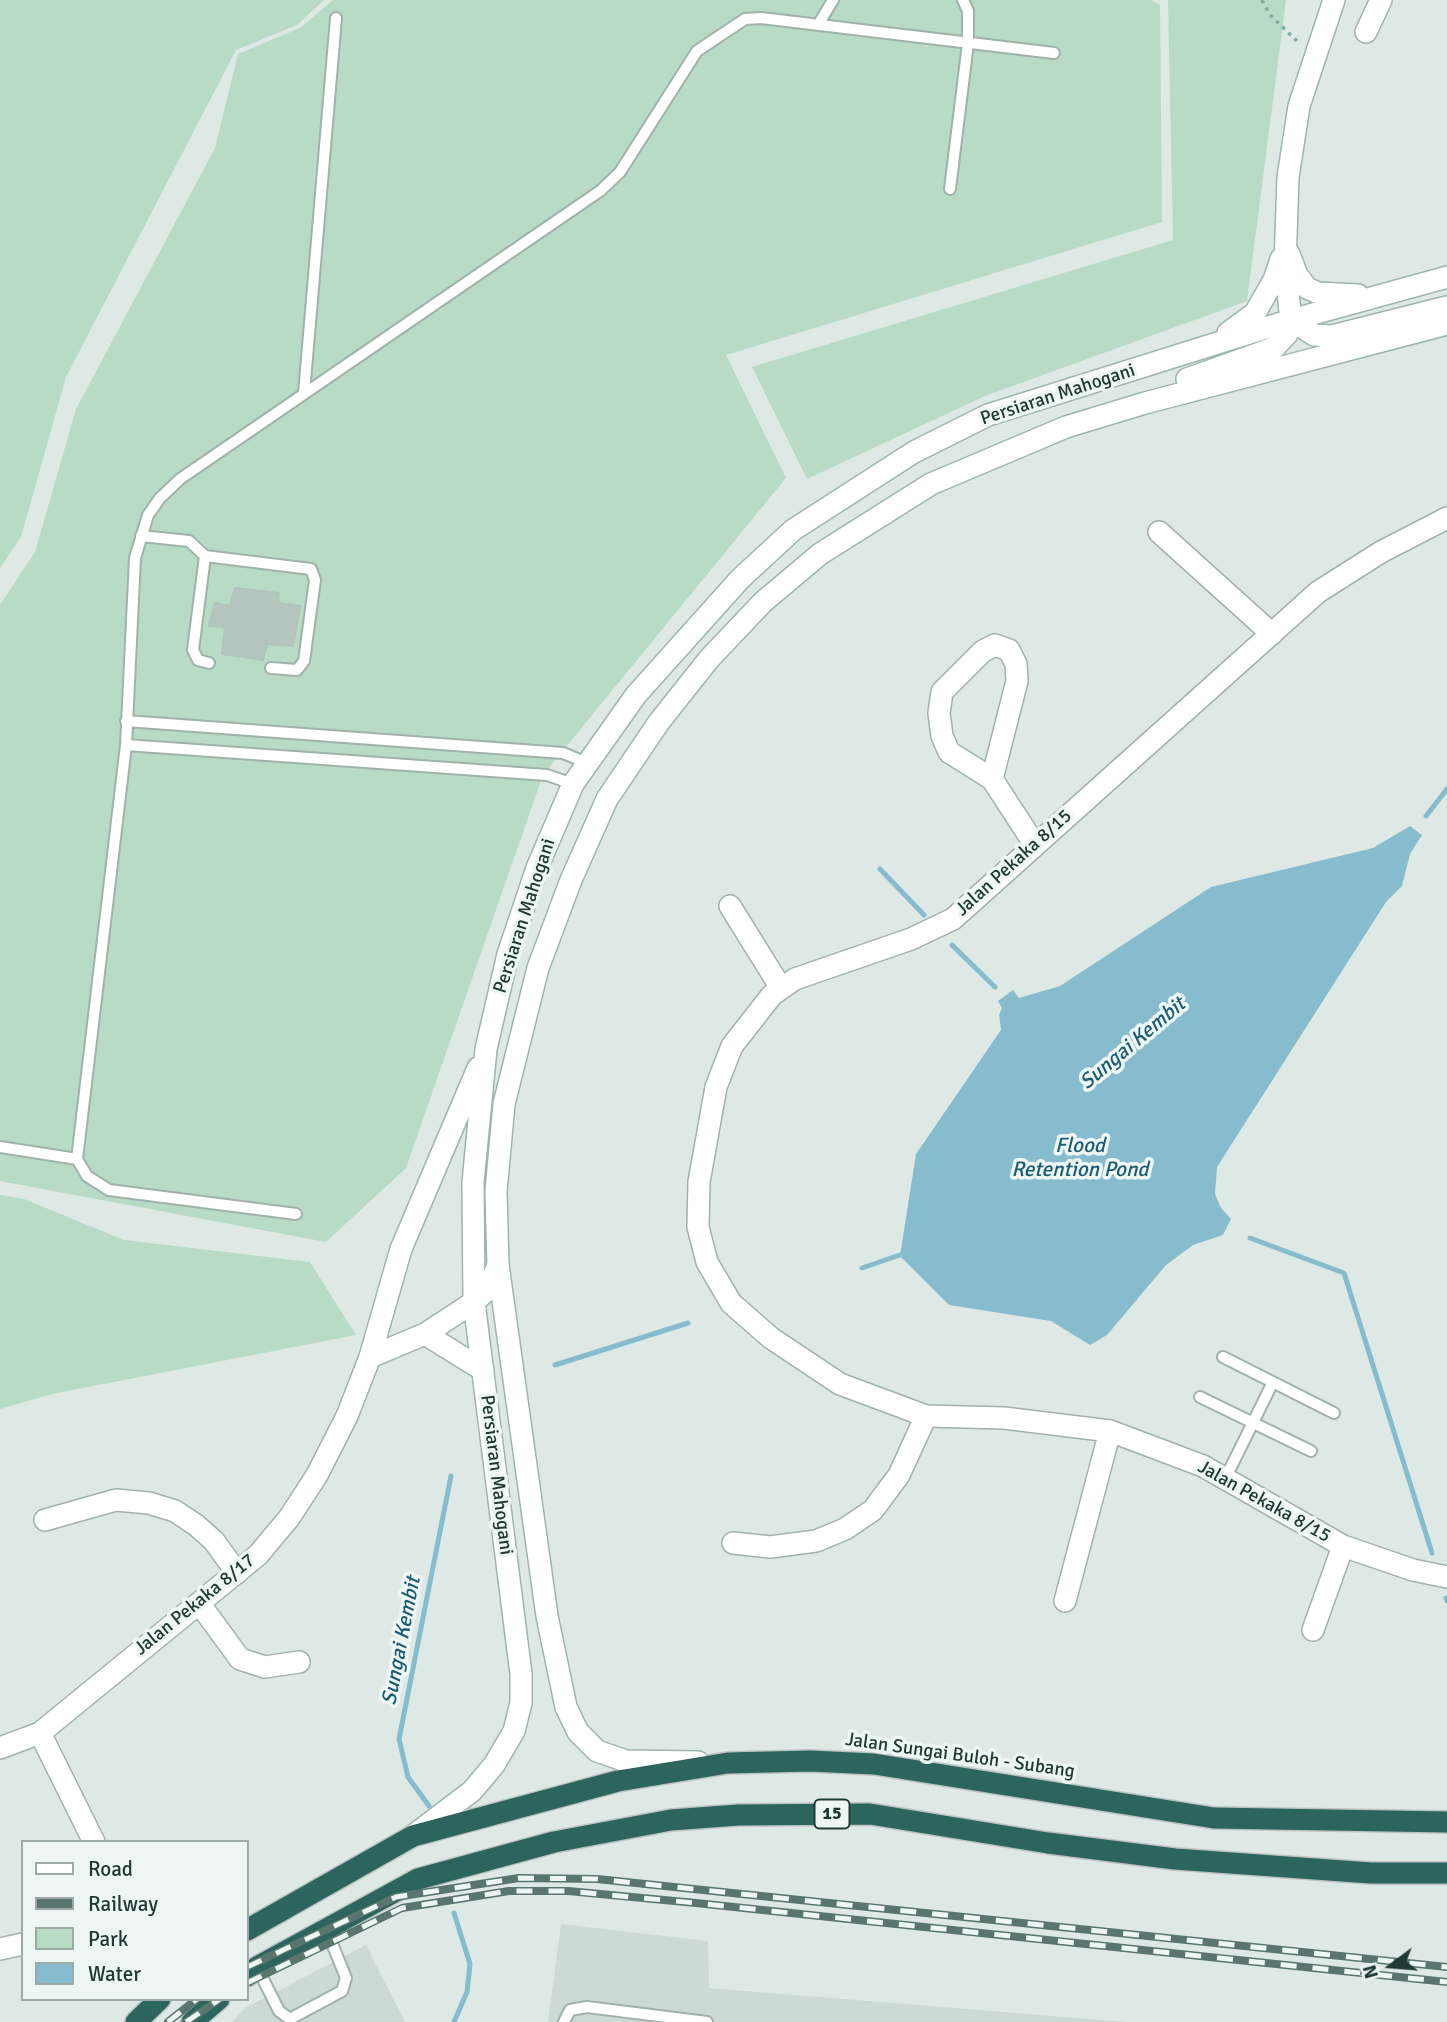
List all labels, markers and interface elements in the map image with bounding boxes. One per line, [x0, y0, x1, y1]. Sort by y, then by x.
street label: Persiaran Mahogani [978, 359, 1138, 431]
street label: Jalan Pekaka 8/15 [951, 805, 1077, 921]
street label: Persiaran Mahogani [489, 836, 561, 996]
water label: Sungai Kembit [1075, 993, 1191, 1095]
water label: Flood Retention Pond [1011, 1133, 1149, 1183]
street label: Persiaran Mahogani [475, 1394, 517, 1556]
street label: Jalan Pekaka 8/15 [1194, 1456, 1334, 1548]
street label: Jalan Pekaka 8/17 [130, 1549, 260, 1661]
water label: Sungai Kembit [377, 1575, 427, 1707]
street label: Jalan Sungai Buloh - Subang [844, 1729, 1076, 1783]
road number: 15 [814, 1800, 850, 1828]
legend [21, 1840, 248, 2001]
text: Road [88, 1856, 133, 1882]
text: Railway [88, 1891, 158, 1917]
text: Park [88, 1926, 128, 1952]
north arrow [1356, 1931, 1426, 2001]
text: Water [88, 1961, 141, 1987]
text: N [1357, 1962, 1384, 1981]

